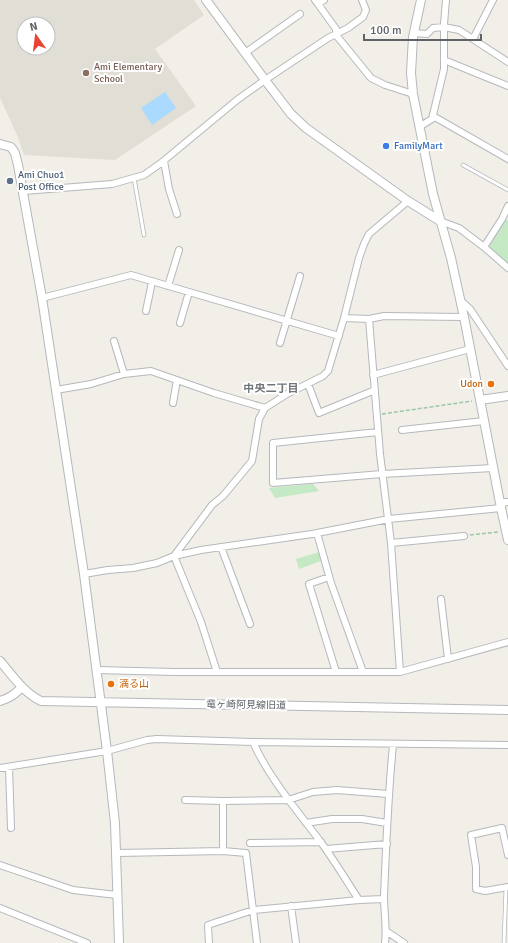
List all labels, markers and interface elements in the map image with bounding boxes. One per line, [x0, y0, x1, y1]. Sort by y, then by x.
north arrow [16, 16, 56, 56]
scale bar [364, 16, 481, 42]
text: N [28, 20, 39, 34]
text: 100 m [370, 23, 402, 38]
place label: Ami Elementary School [94, 61, 162, 85]
marker: Ami Elementary School [81, 68, 91, 78]
place label: FamilyMart [394, 140, 443, 152]
marker: FamilyMart [381, 141, 391, 151]
place label: Ami Chuo1 Post Office [18, 169, 65, 193]
marker: Ami Chuo1 Post Office [5, 176, 15, 186]
place label: Udon [460, 378, 483, 390]
marker: Udon [486, 379, 496, 389]
district label: 中央二丁目 [244, 382, 299, 395]
place label: 満る山 [119, 678, 149, 690]
marker: 満る山 [106, 679, 116, 689]
street label: 竜ヶ崎阿見線旧道 [206, 698, 286, 712]

